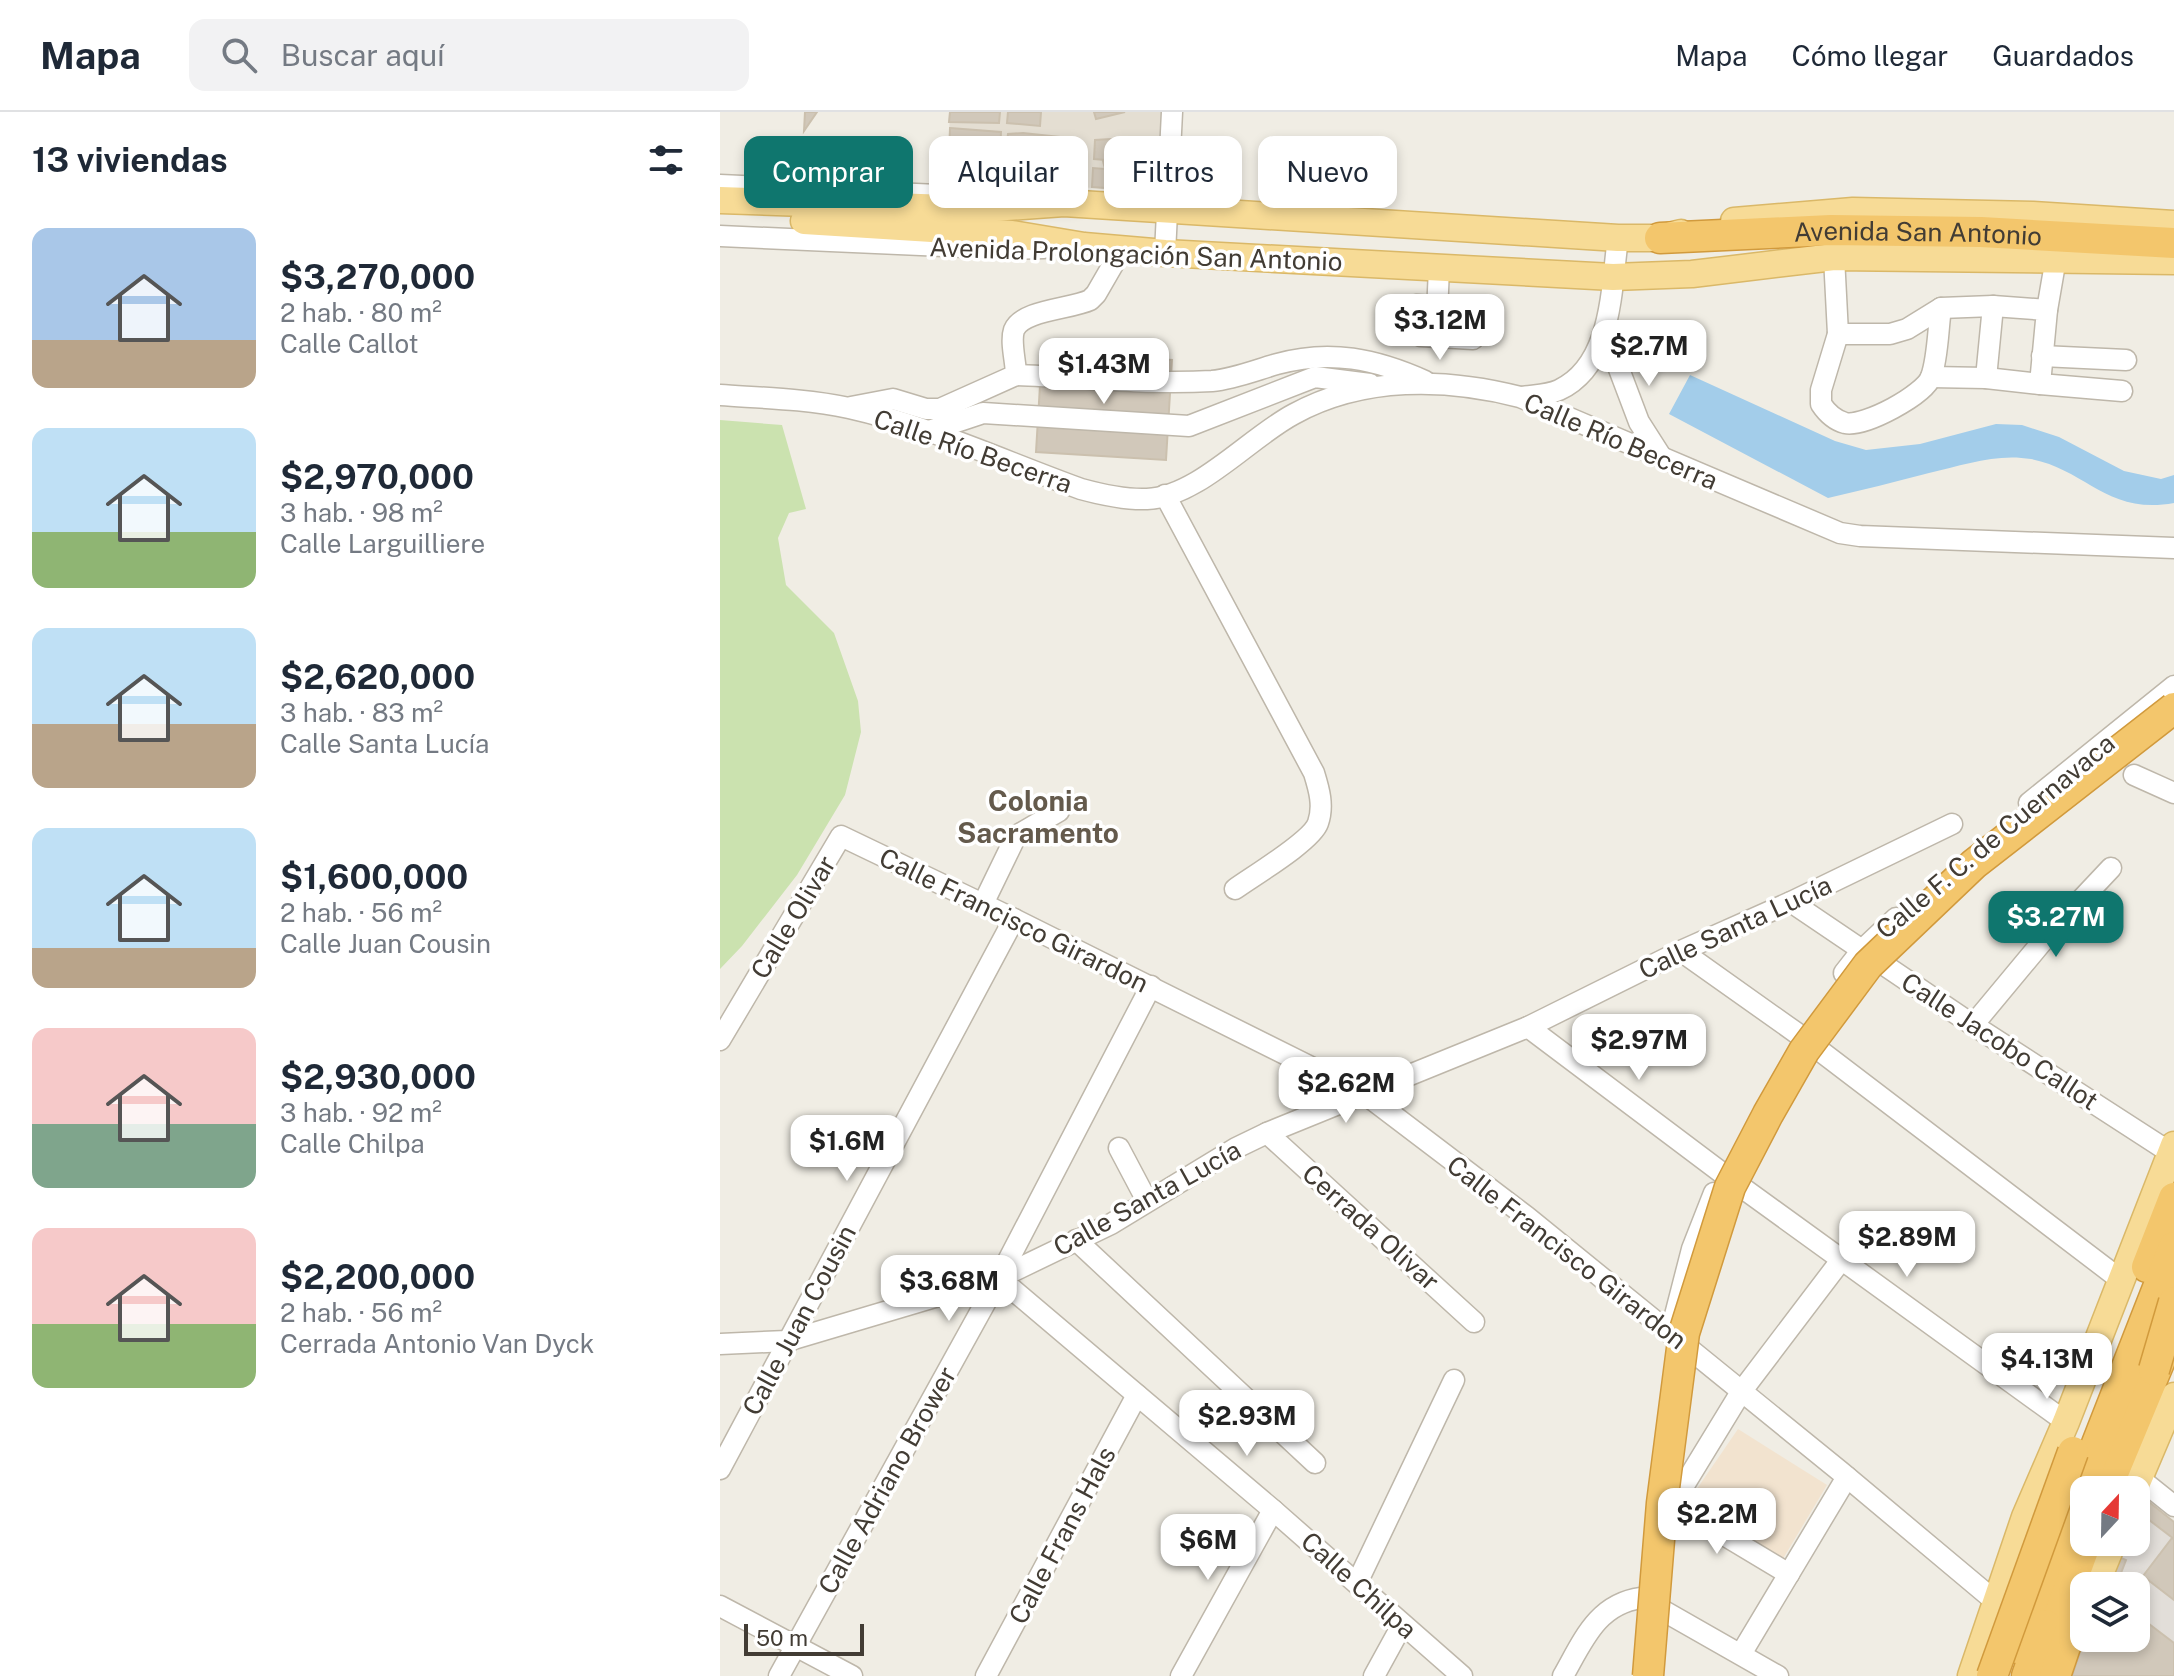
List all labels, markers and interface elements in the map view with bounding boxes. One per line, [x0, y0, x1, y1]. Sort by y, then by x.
search box [189, 19, 749, 91]
text: Mapa [40, 33, 141, 78]
icon: search [217, 33, 261, 77]
text: Buscar aquí [281, 37, 445, 73]
text: Mapa [1675, 39, 1747, 72]
text: Cómo llegar [1791, 39, 1948, 72]
text: Guardados [1992, 39, 2134, 72]
chip: Comprar [744, 136, 913, 208]
chip: Alquilar [929, 136, 1088, 208]
chip: Filtros [1104, 136, 1242, 208]
chip: Nuevo [1258, 136, 1397, 208]
icon: filters [644, 138, 688, 182]
text: 13 viviendas [32, 140, 228, 180]
street label: Avenida San Antonio [1793, 214, 2043, 251]
street label: Avenida Prolongación San Antonio [929, 231, 1343, 277]
text: $3,270,000 [280, 257, 475, 297]
icon: home [96, 260, 192, 356]
pin: $3.12M [1375, 294, 1505, 362]
text: 2 hab. · 80 m² [280, 297, 442, 328]
text: $3.12M [1393, 304, 1487, 335]
pin: $2.7M [1593, 320, 1705, 388]
text: Calle Callot [280, 328, 419, 359]
text: $2.7M [1609, 330, 1689, 361]
pin: $1.43M [1039, 338, 1169, 406]
text: $1.43M [1057, 348, 1151, 379]
street label: Calle Río Becerra [1519, 386, 1723, 496]
street label: Calle Río Becerra [870, 403, 1076, 499]
text: $2,970,000 [280, 457, 474, 497]
icon: home [96, 460, 192, 556]
text: 3 hab. · 98 m² [280, 497, 443, 528]
text: Calle Larguilliere [280, 528, 485, 559]
text: $2,620,000 [280, 657, 475, 697]
icon: home [96, 660, 192, 756]
text: 3 hab. · 83 m² [280, 697, 443, 728]
street label: Calle F. C. de Cuernavaca [1869, 727, 2121, 945]
text: Calle Santa Lucía [280, 728, 489, 759]
district label: Colonia Sacramento [957, 784, 1119, 849]
street label: Calle Francisco Girardon [874, 841, 1154, 999]
street label: Calle Olivar [744, 850, 842, 984]
text: $1,600,000 [280, 857, 468, 897]
icon: home [96, 860, 192, 956]
street label: Calle Santa Lucía [1634, 869, 1836, 985]
pin: $3.27M [1991, 891, 2121, 959]
text: 2 hab. · 56 m² [280, 897, 442, 928]
text: $3.27M [2006, 901, 2106, 932]
text: Calle Juan Cousin [280, 928, 491, 959]
street label: Calle Jacobo Callot [1896, 966, 2104, 1116]
pin: $2.97M [1574, 1014, 1704, 1082]
text: $2.97M [1590, 1024, 1688, 1055]
text: $2,930,000 [280, 1057, 476, 1097]
pin: $2.62M [1281, 1057, 1411, 1125]
icon: home [96, 1060, 192, 1156]
text: $2.62M [1297, 1067, 1395, 1098]
text: 3 hab. · 92 m² [280, 1097, 442, 1128]
pin: $1.6M [791, 1115, 903, 1183]
text: $1.6M [809, 1125, 885, 1156]
text: Calle Chilpa [280, 1128, 425, 1159]
street label: Calle Santa Lucía [1048, 1134, 1246, 1262]
street label: Calle Francisco Girardon [1441, 1149, 1693, 1355]
street label: Cerrada Olivar [1296, 1157, 1446, 1297]
pin: $2.89M [1842, 1211, 1972, 1279]
street label: Calle Juan Cousin [736, 1220, 862, 1420]
text: $2.89M [1857, 1221, 1957, 1252]
pin: $3.68M [884, 1255, 1014, 1323]
text: $2,200,000 [280, 1257, 475, 1297]
icon: home [96, 1260, 192, 1356]
text: $3.68M [899, 1265, 999, 1296]
text: 2 hab. · 56 m² [280, 1297, 442, 1328]
text: Cerrada Antonio Van Dyck [280, 1328, 594, 1359]
pin: $4.13M [1982, 1333, 2112, 1401]
text: $4.13M [2000, 1343, 2094, 1374]
street label: Calle Adriano Brower [812, 1361, 962, 1599]
pin: $2.93M [1182, 1390, 1312, 1458]
text: $2.93M [1197, 1400, 1297, 1431]
street label: Calle Frans Hals [1002, 1441, 1122, 1629]
north arrow [2070, 1476, 2150, 1556]
map controls [2070, 1476, 2150, 1652]
pin: $2.2M [1661, 1488, 1773, 1556]
text: $2.2M [1676, 1498, 1758, 1529]
pin: $6M [1169, 1514, 1247, 1582]
text: $6M [1179, 1524, 1237, 1555]
street label: Calle Chilpa [1295, 1525, 1423, 1645]
button: layers [2070, 1572, 2150, 1652]
scale bar [744, 1620, 864, 1656]
text: 50 m [756, 1625, 808, 1651]

